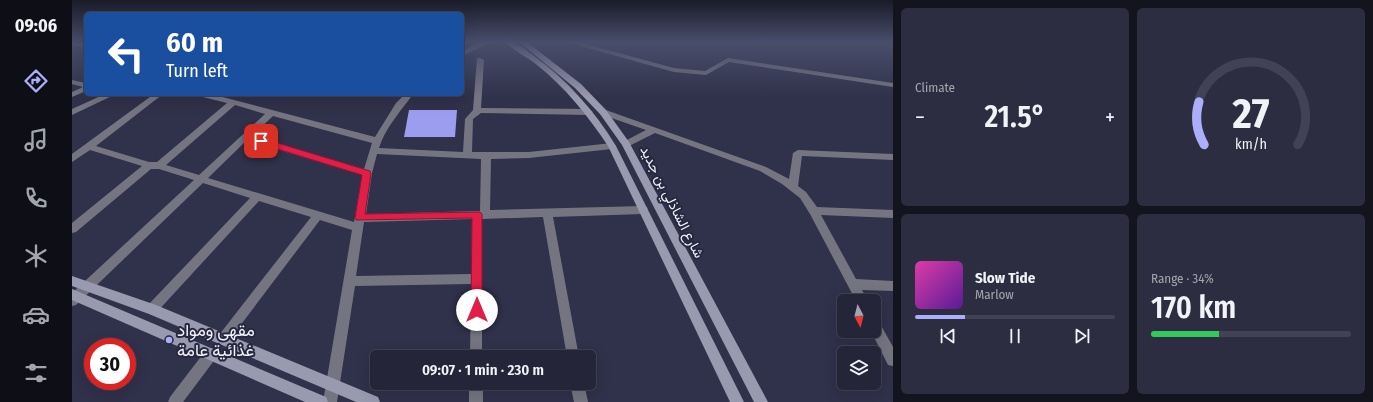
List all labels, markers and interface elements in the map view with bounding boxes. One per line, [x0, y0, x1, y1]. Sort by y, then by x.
text: 09:06 [15, 15, 57, 37]
text: 60 m [166, 26, 223, 59]
icon: left [100, 28, 152, 80]
text: Turn left [166, 60, 228, 82]
icon: directions [22, 67, 50, 95]
text: Climate [915, 80, 955, 95]
text: 27 [1232, 89, 1270, 139]
text: 21.5° [984, 99, 1045, 135]
text: − [915, 104, 925, 131]
text: + [1105, 104, 1115, 131]
pin [244, 124, 278, 158]
icon: music [22, 126, 50, 154]
icon: arrive [250, 130, 272, 152]
text: km/h [1235, 136, 1267, 153]
street label: شارع الشاذلي بن جديد [634, 143, 708, 262]
icon: phone [22, 184, 50, 212]
icon: climate [22, 242, 50, 270]
text: Slow Tide [975, 269, 1035, 287]
text: Range · 34% [1151, 271, 1214, 286]
text: Marlow [975, 287, 1014, 302]
position arrow [456, 289, 498, 331]
text: 170 km [1151, 290, 1236, 326]
north arrow [837, 294, 881, 338]
map controls [837, 294, 881, 390]
icon: car [22, 301, 50, 329]
place label: مقهى ومواد غذائية عامة [177, 320, 255, 361]
icon: previous [937, 325, 959, 347]
icon: pause [1004, 325, 1026, 347]
icon: next [1071, 325, 1093, 347]
marker: مقهى ومواد غذائية عامة [164, 335, 174, 345]
speed limit sign: 30 [84, 338, 136, 390]
button: layers [837, 346, 881, 390]
icon: filters [22, 359, 50, 387]
text: 09:07 · 1 min · 230 m [422, 361, 544, 379]

